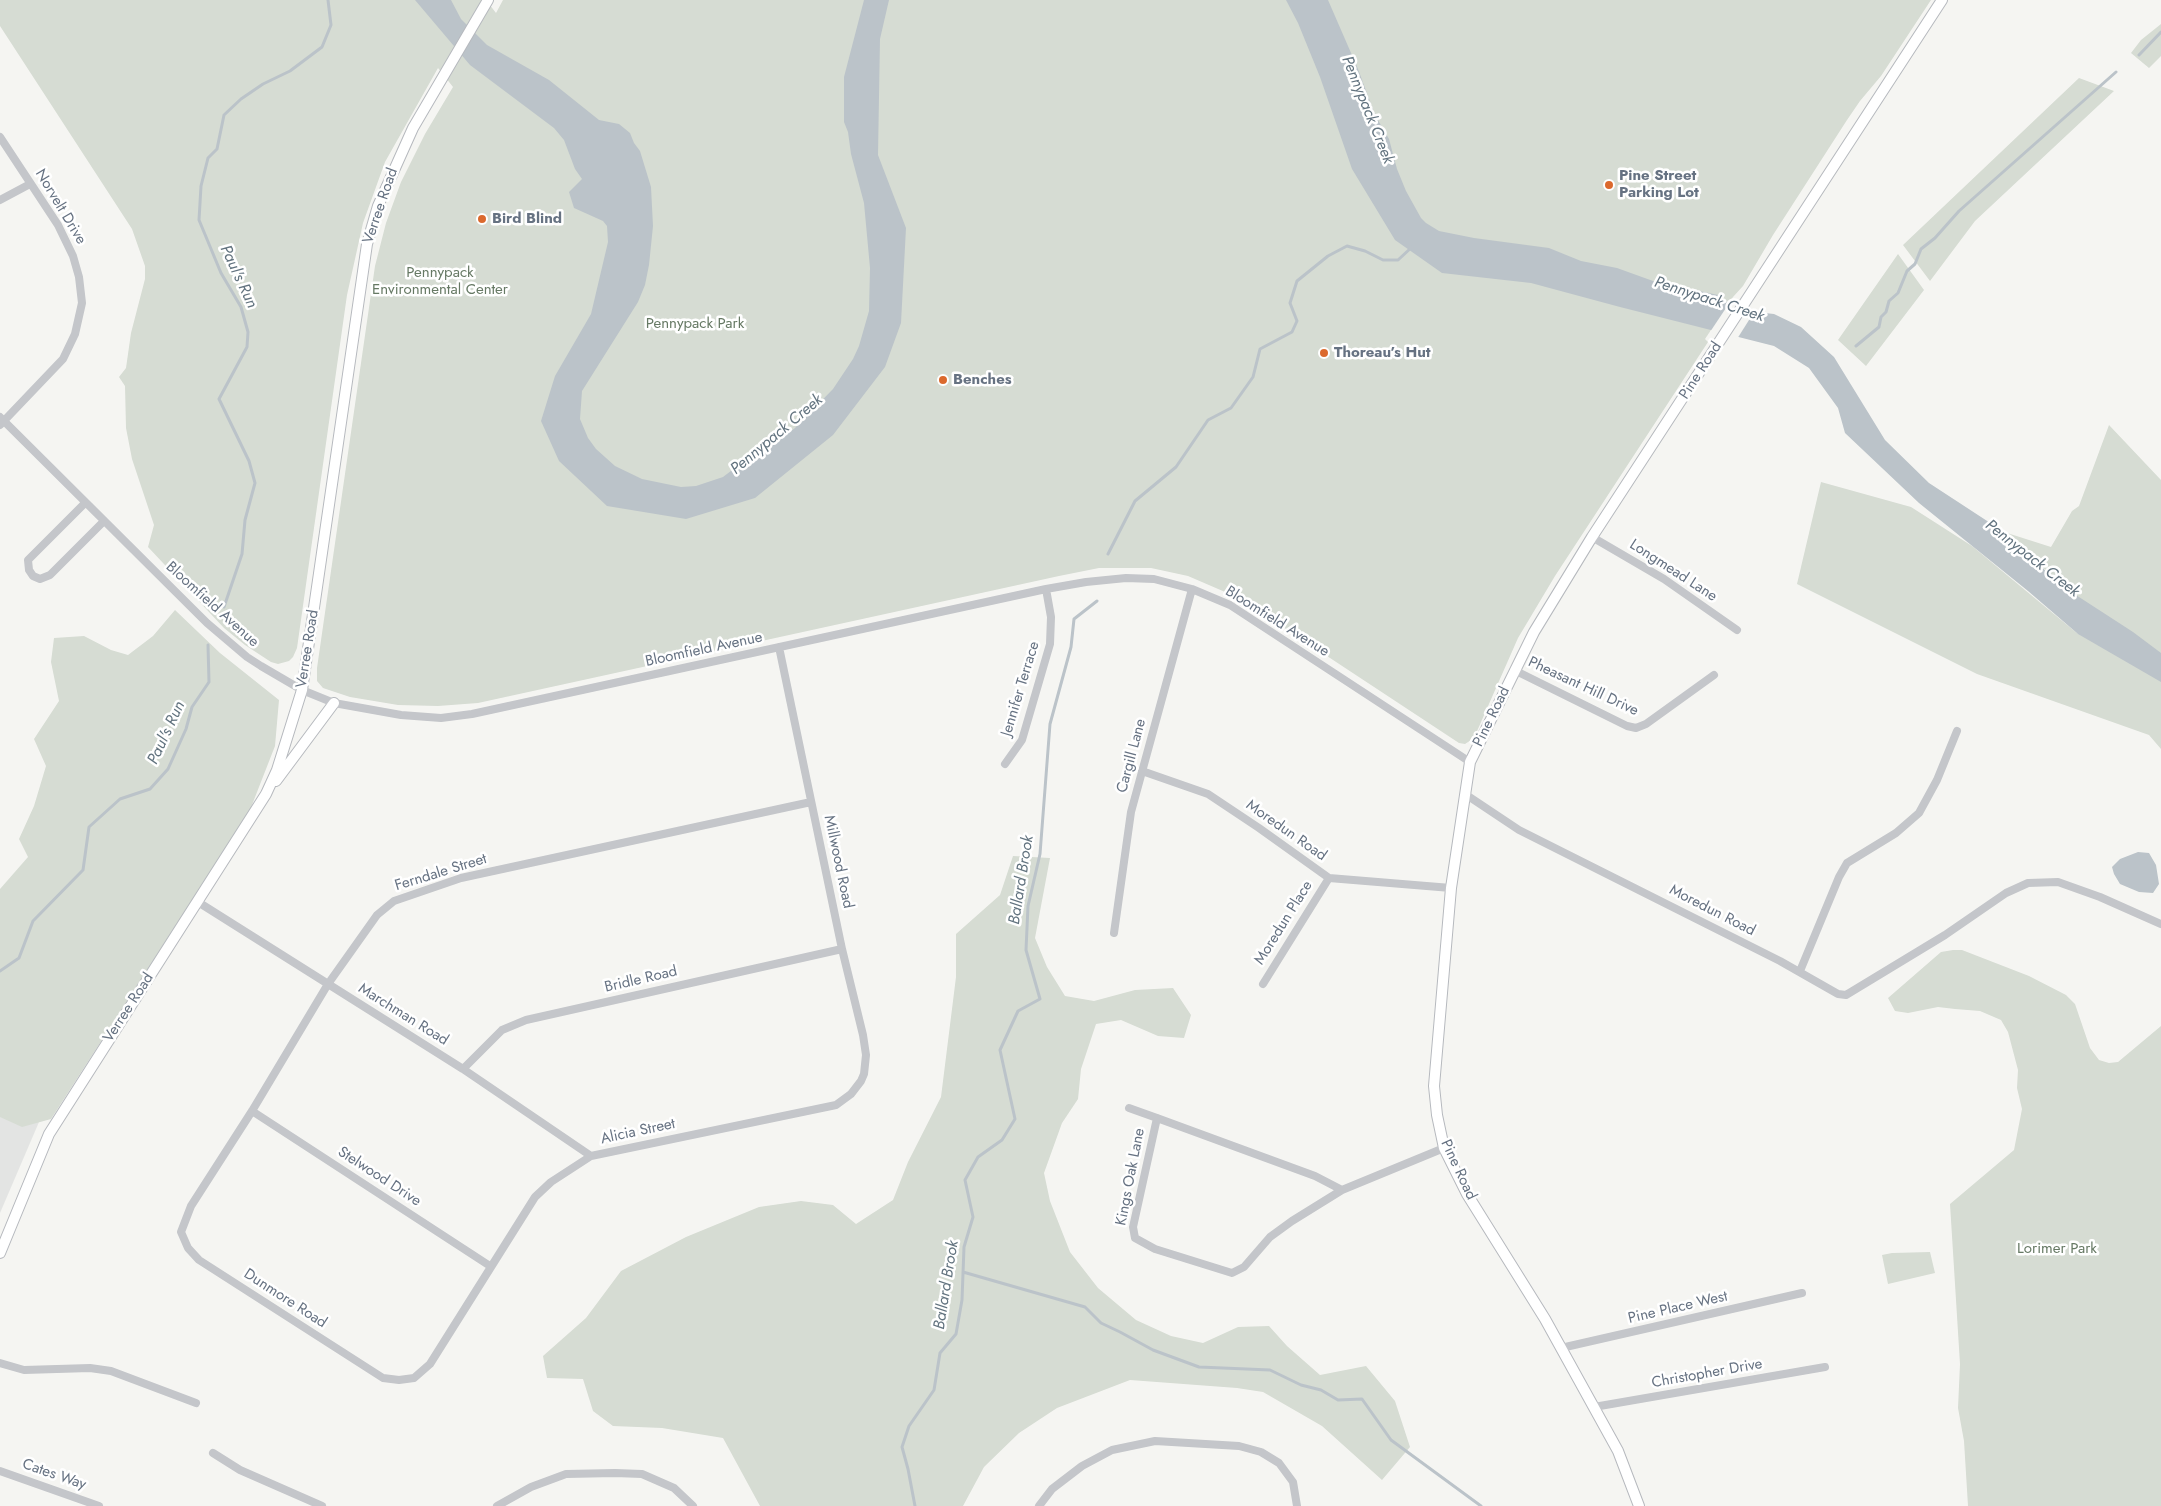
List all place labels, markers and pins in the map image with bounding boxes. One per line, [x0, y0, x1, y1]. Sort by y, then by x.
place label: Pine Street Parking Lot [1619, 167, 1699, 202]
marker: Pine Street Parking Lot [1603, 179, 1615, 191]
place label: Bird Blind [492, 210, 562, 228]
marker: Bird Blind [476, 213, 488, 225]
place label: Thoreau’s Hut [1334, 344, 1431, 362]
marker: Thoreau’s Hut [1318, 347, 1330, 359]
place label: Benches [953, 371, 1012, 389]
marker: Benches [937, 374, 949, 386]

